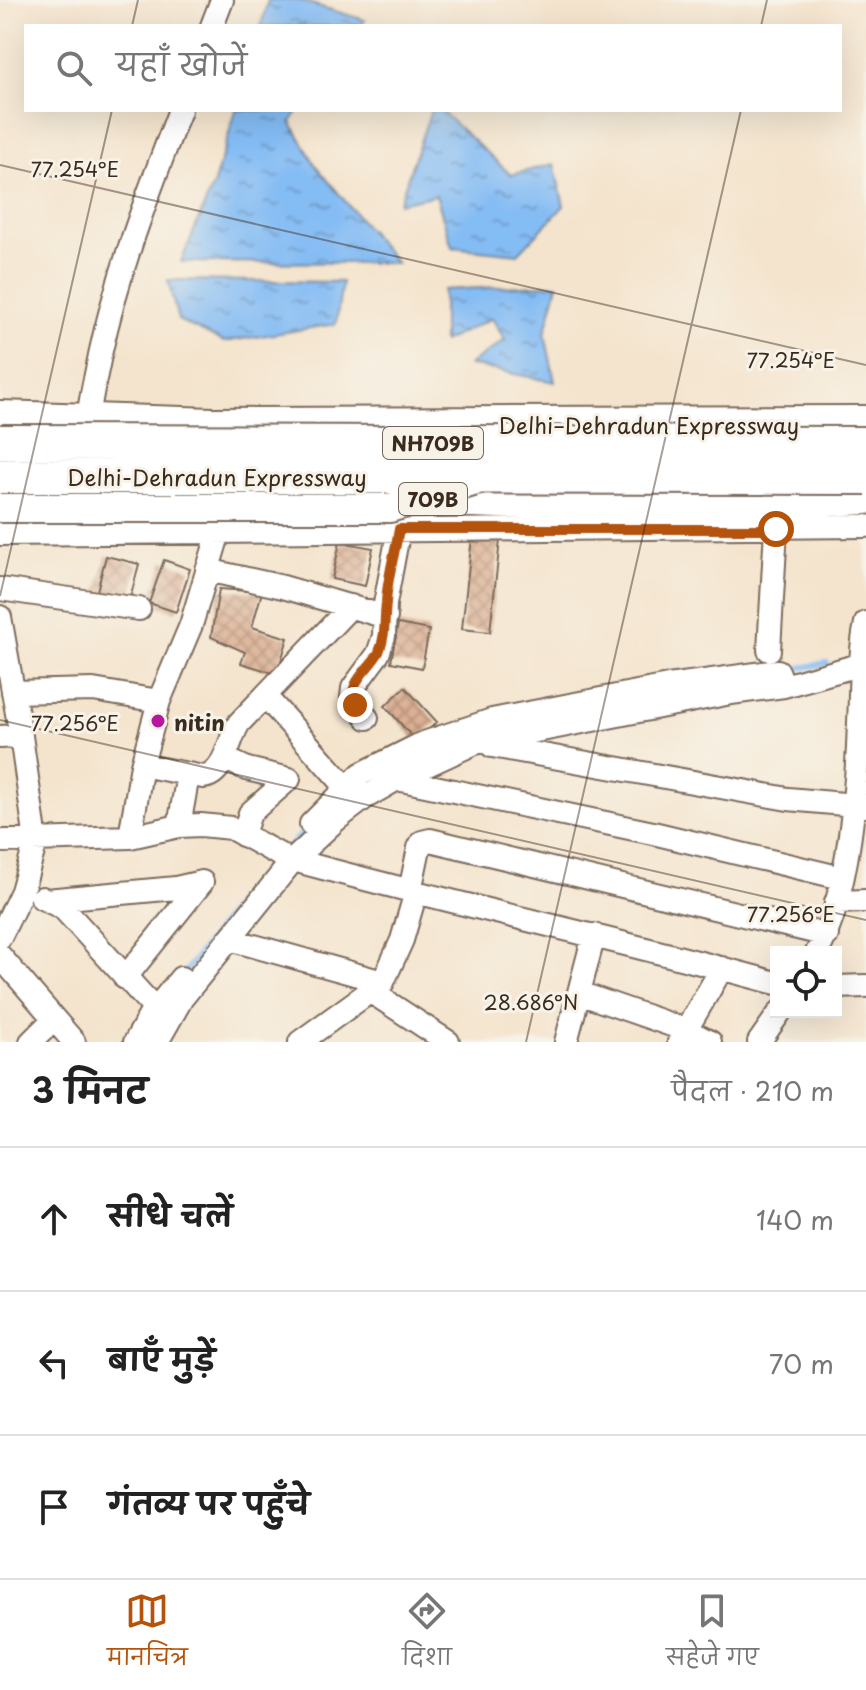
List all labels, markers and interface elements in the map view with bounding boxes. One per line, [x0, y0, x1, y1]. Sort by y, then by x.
search box [24, 24, 842, 112]
text: यहाँ खोजें [116, 41, 247, 86]
icon: search [52, 46, 96, 90]
text: 77.254°E [31, 154, 119, 184]
text: 77.254°E [747, 345, 835, 375]
street label: Delhi–Dehradun Expressway [499, 408, 799, 441]
road number: NH709B [383, 427, 483, 459]
street label: Delhi-Dehradun Expressway [67, 460, 367, 493]
road number: 709B [399, 483, 467, 515]
route start [758, 511, 794, 547]
route end [337, 687, 373, 723]
place label: nitin [174, 705, 225, 738]
text: 77.256°E [31, 708, 119, 738]
marker: nitin [149, 712, 167, 730]
text: 77.256°E [747, 899, 835, 929]
map controls [770, 946, 842, 1018]
button: locate [770, 946, 842, 1018]
text: 28.686°N [484, 987, 578, 1017]
text: 3 मिनट [32, 1063, 148, 1115]
text: पैदल · 210 m [671, 1071, 834, 1110]
text: सीधे चलें [108, 1192, 233, 1237]
icon: ahead [32, 1197, 76, 1241]
text: 140 m [756, 1200, 834, 1239]
text: बाएँ मुड़ें [108, 1336, 215, 1381]
icon: left [32, 1341, 76, 1385]
text: 70 m [769, 1344, 834, 1383]
text: गंतव्य पर पहुँचे [108, 1480, 310, 1525]
icon: arrive [32, 1485, 76, 1529]
tab: मानचित्र [107, 1589, 188, 1682]
tab: दिशा [402, 1589, 452, 1682]
tab: सहेजे गए [666, 1589, 759, 1682]

